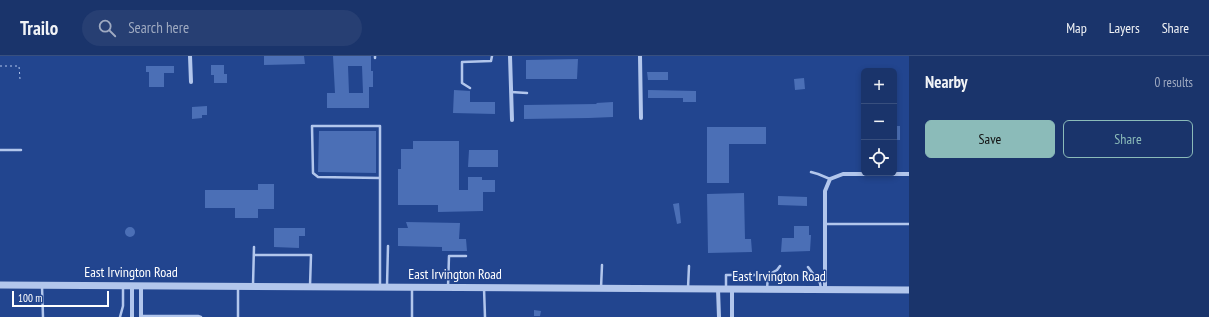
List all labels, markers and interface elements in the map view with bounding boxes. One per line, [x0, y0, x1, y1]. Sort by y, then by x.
search box [82, 10, 362, 46]
text: Trailo [20, 16, 58, 40]
icon: search [96, 17, 118, 39]
text: Search here [128, 18, 189, 37]
text: Map [1066, 19, 1087, 37]
text: Layers [1109, 19, 1140, 37]
text: Share [1162, 19, 1189, 37]
map controls [861, 68, 897, 176]
button: + [861, 68, 897, 104]
text: Nearby [925, 71, 968, 93]
text: 0 results [1154, 74, 1193, 91]
button: − [861, 104, 897, 140]
button: Save [925, 120, 1055, 158]
button: Share [1063, 120, 1193, 158]
button: locate [861, 140, 897, 176]
street label: East Irvington Road [84, 263, 178, 281]
street label: East Irvington Road [408, 265, 502, 283]
street label: East Irvington Road [732, 267, 826, 285]
scale bar [12, 289, 109, 308]
text: 100 m [18, 291, 42, 305]

